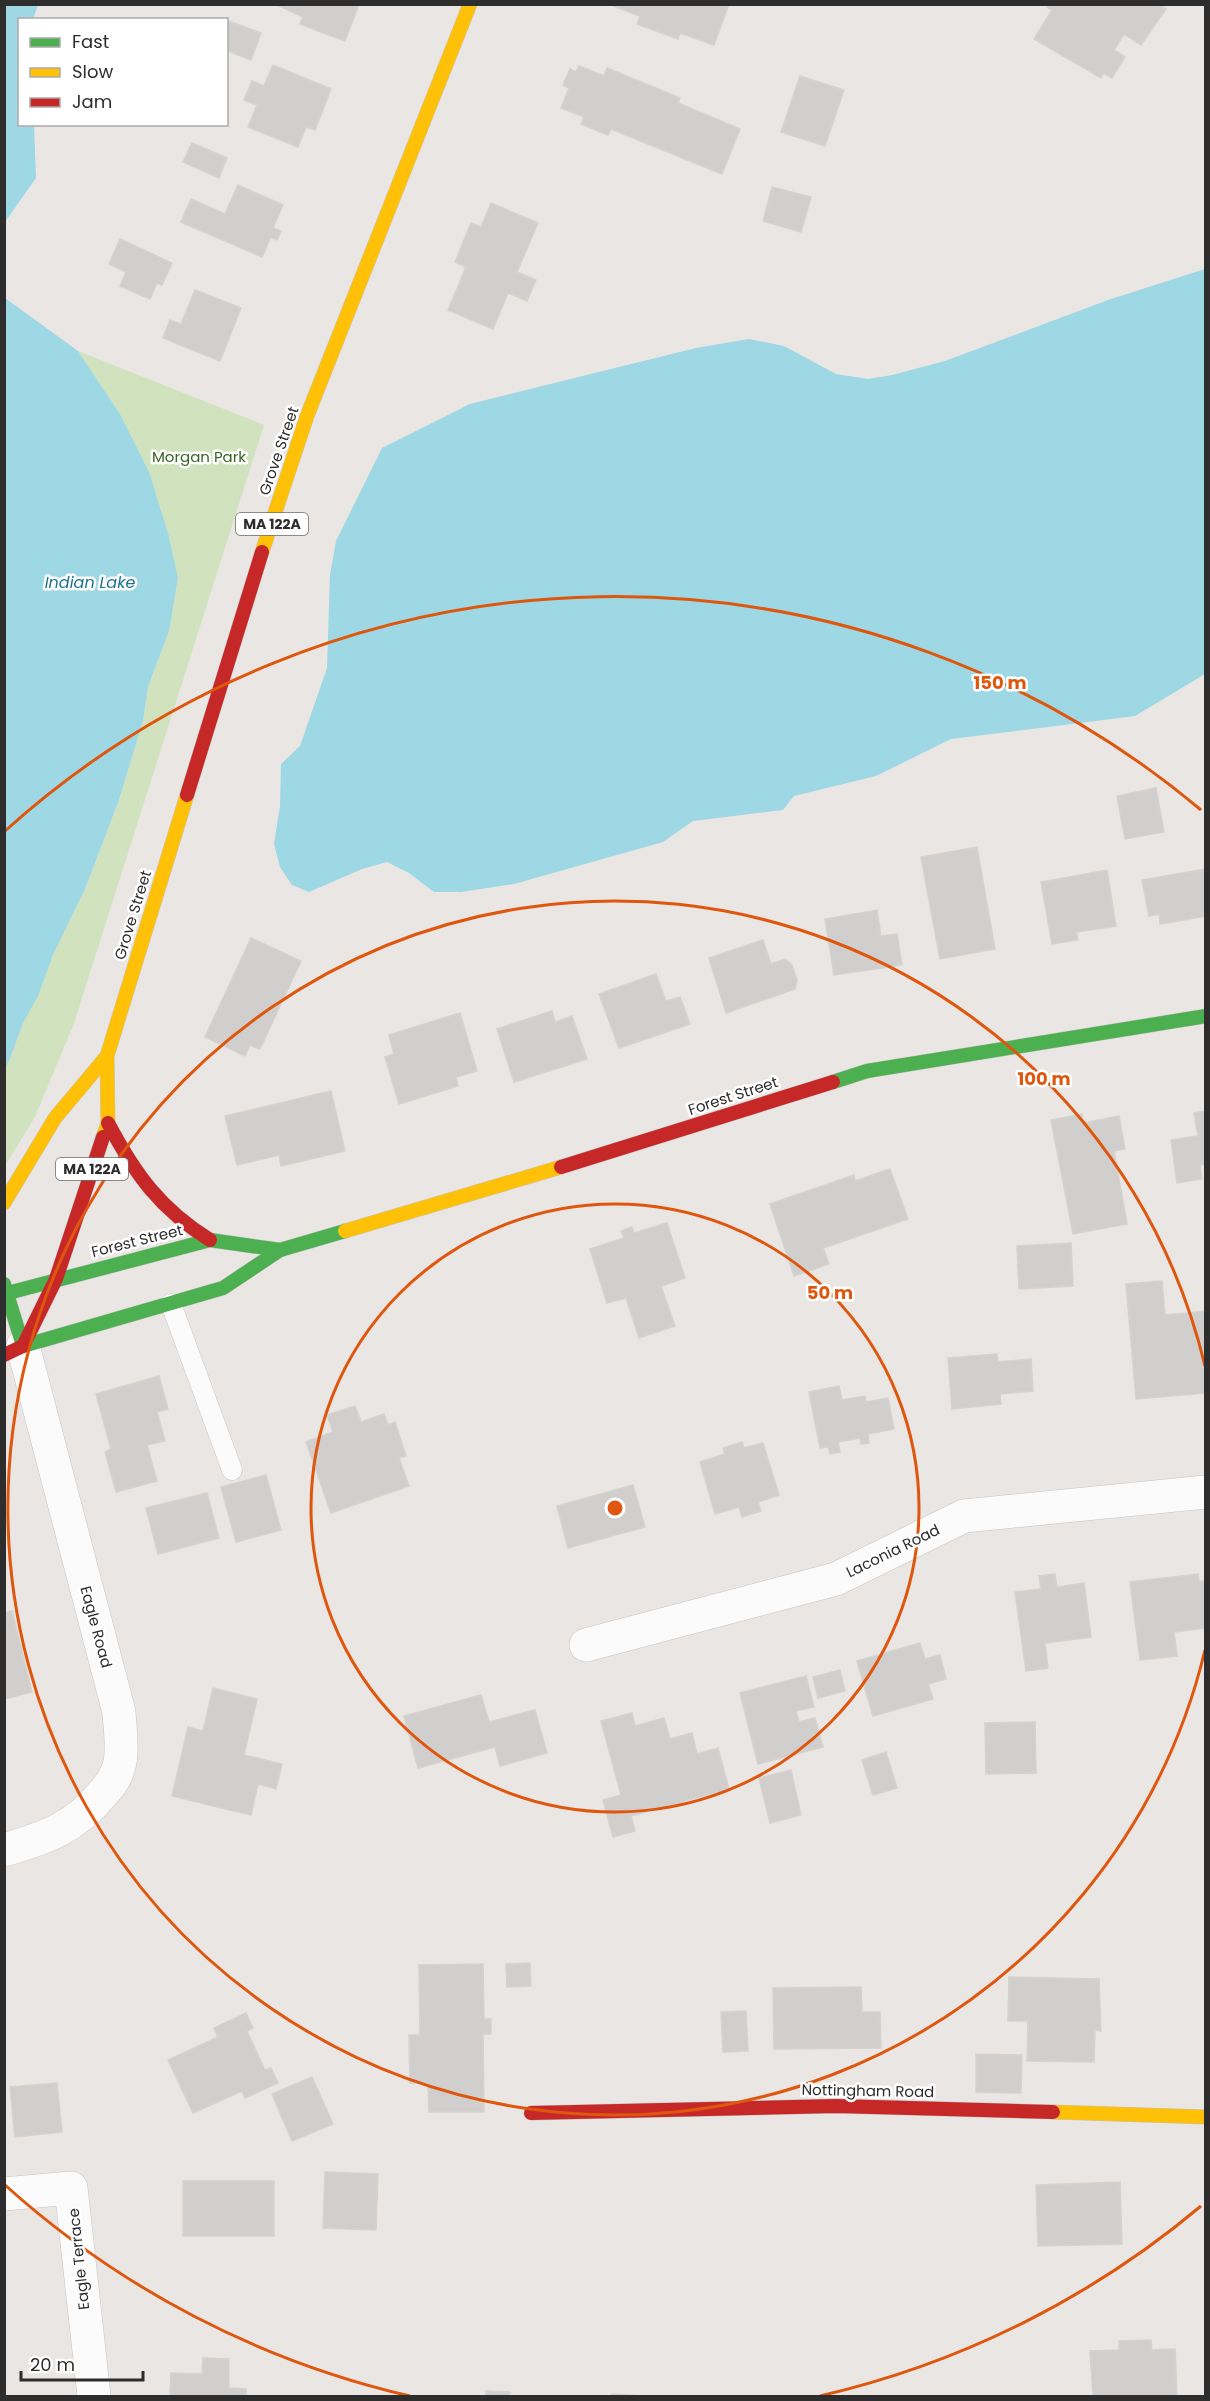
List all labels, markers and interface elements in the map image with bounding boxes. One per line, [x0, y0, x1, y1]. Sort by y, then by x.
legend [18, 18, 228, 126]
text: Fast [72, 29, 109, 54]
text: Slow [72, 59, 114, 84]
text: Jam [72, 89, 112, 114]
street label: Grove Street [254, 404, 304, 498]
park label: Morgan Park [152, 446, 246, 467]
road number: MA 122A [236, 513, 308, 535]
water label: Indian Lake [45, 571, 135, 594]
text: 150 m [973, 670, 1027, 695]
street label: Grove Street [109, 868, 156, 962]
text: 100 m [1017, 1066, 1071, 1091]
street label: Forest Street [685, 1071, 780, 1120]
road number: MA 122A [56, 1158, 128, 1180]
street label: Forest Street [89, 1219, 185, 1262]
text: 50 m [807, 1280, 853, 1305]
centre of rings [605, 1498, 625, 1518]
street label: Laconia Road [842, 1519, 943, 1582]
street label: Eagle Road [75, 1584, 117, 1670]
street label: Nottingham Road [801, 2079, 935, 2102]
street label: Eagle Terrace [63, 2207, 94, 2311]
scale bar [21, 2344, 142, 2382]
text: 20 m [30, 2352, 75, 2377]

